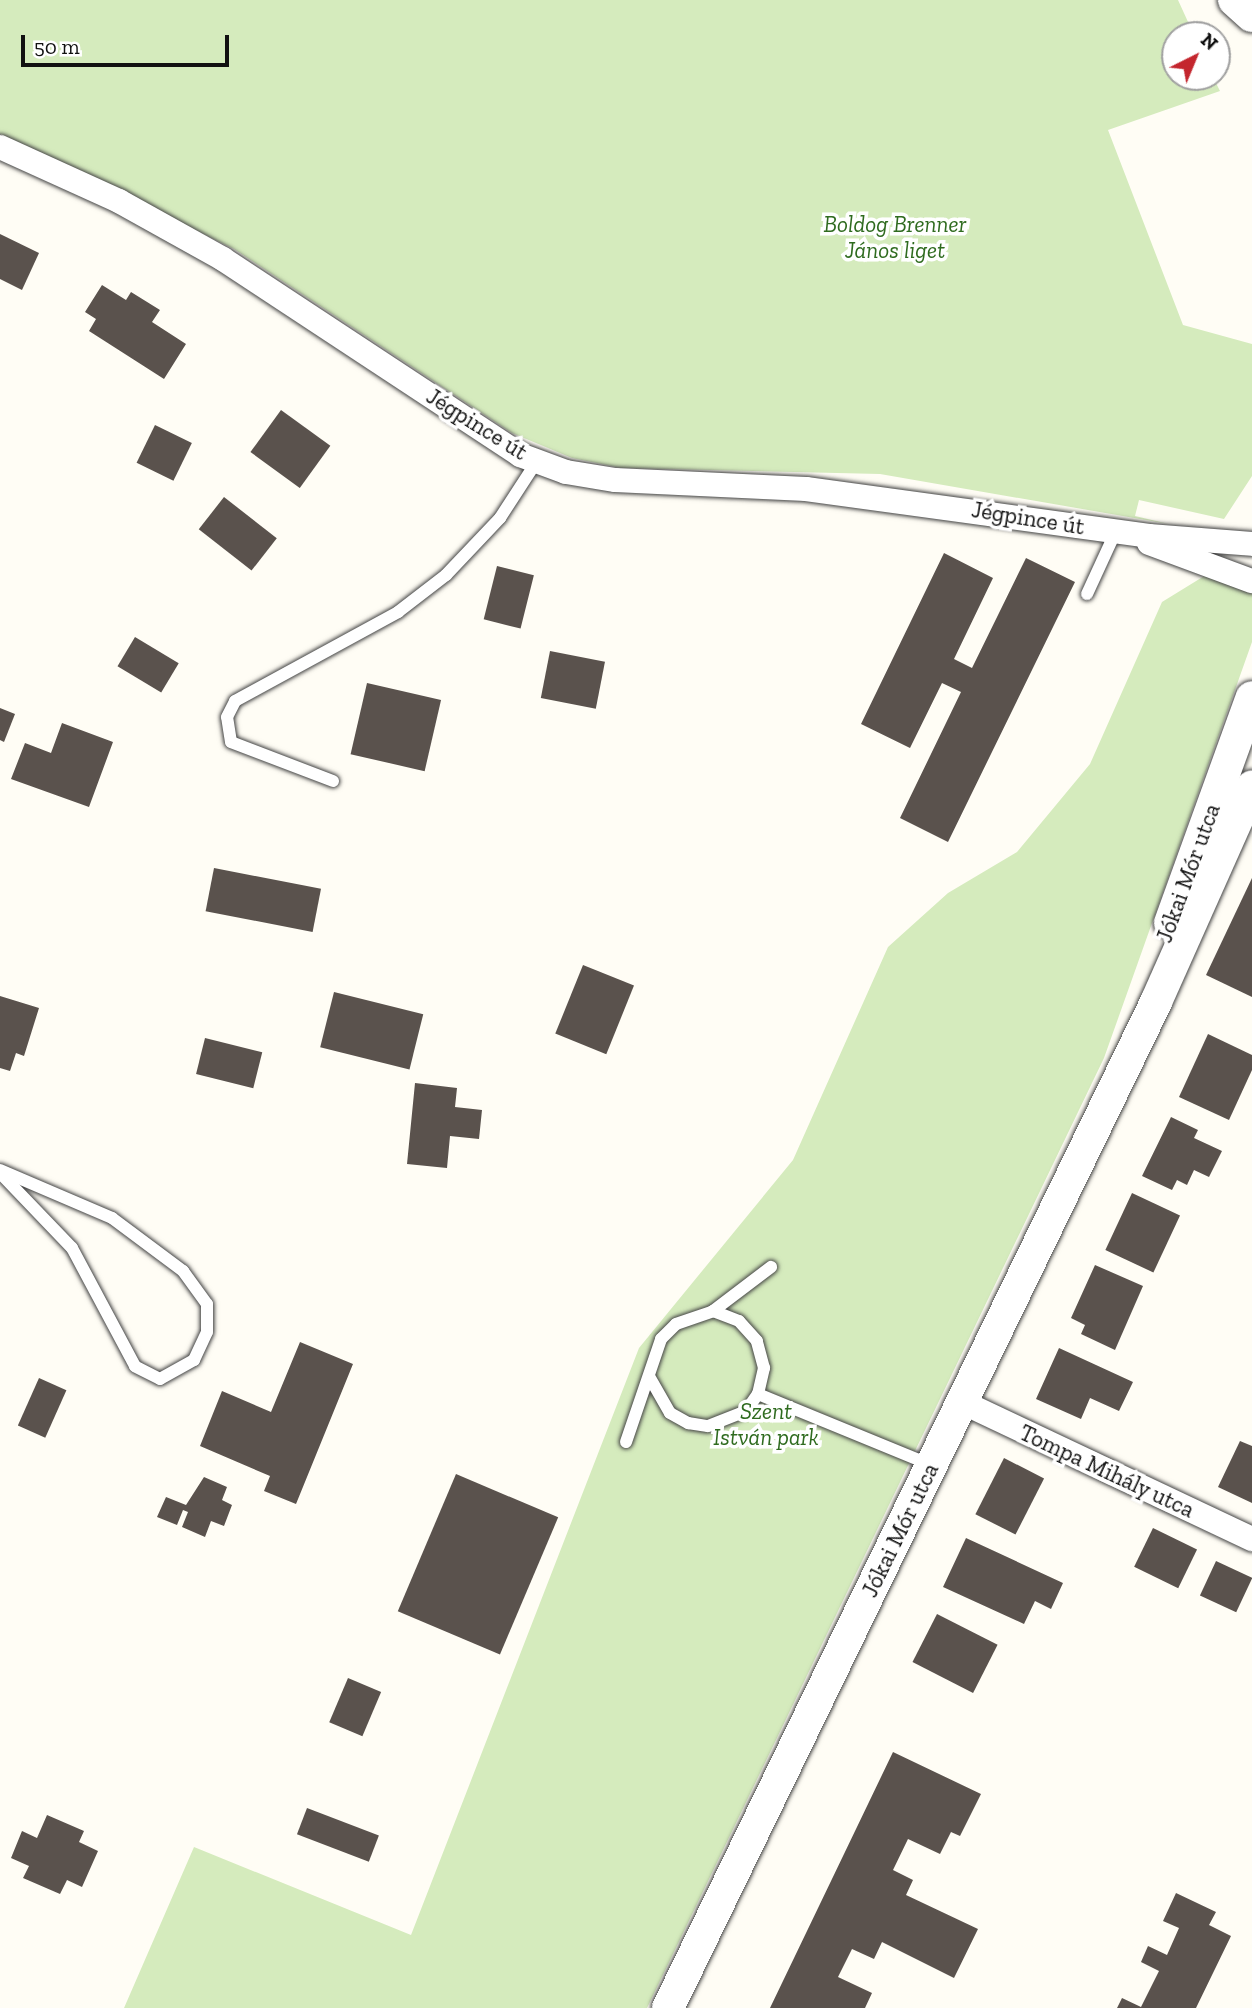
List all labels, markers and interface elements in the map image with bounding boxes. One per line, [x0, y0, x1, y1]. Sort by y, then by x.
scale bar [24, 21, 233, 65]
north arrow [1161, 21, 1231, 91]
text: N [1196, 28, 1222, 55]
text: 50 m [34, 34, 80, 59]
park label: Boldog Brenner János liget [824, 210, 966, 264]
street label: Jégpince út [421, 382, 533, 466]
street label: Jégpince út [970, 495, 1086, 541]
street label: Jókai Mór utca [1150, 800, 1226, 946]
park label: Szent István park [713, 1397, 819, 1451]
street label: Tompa Mihály utca [1015, 1418, 1199, 1524]
street label: Jókai Mór utca [856, 1458, 944, 1602]

